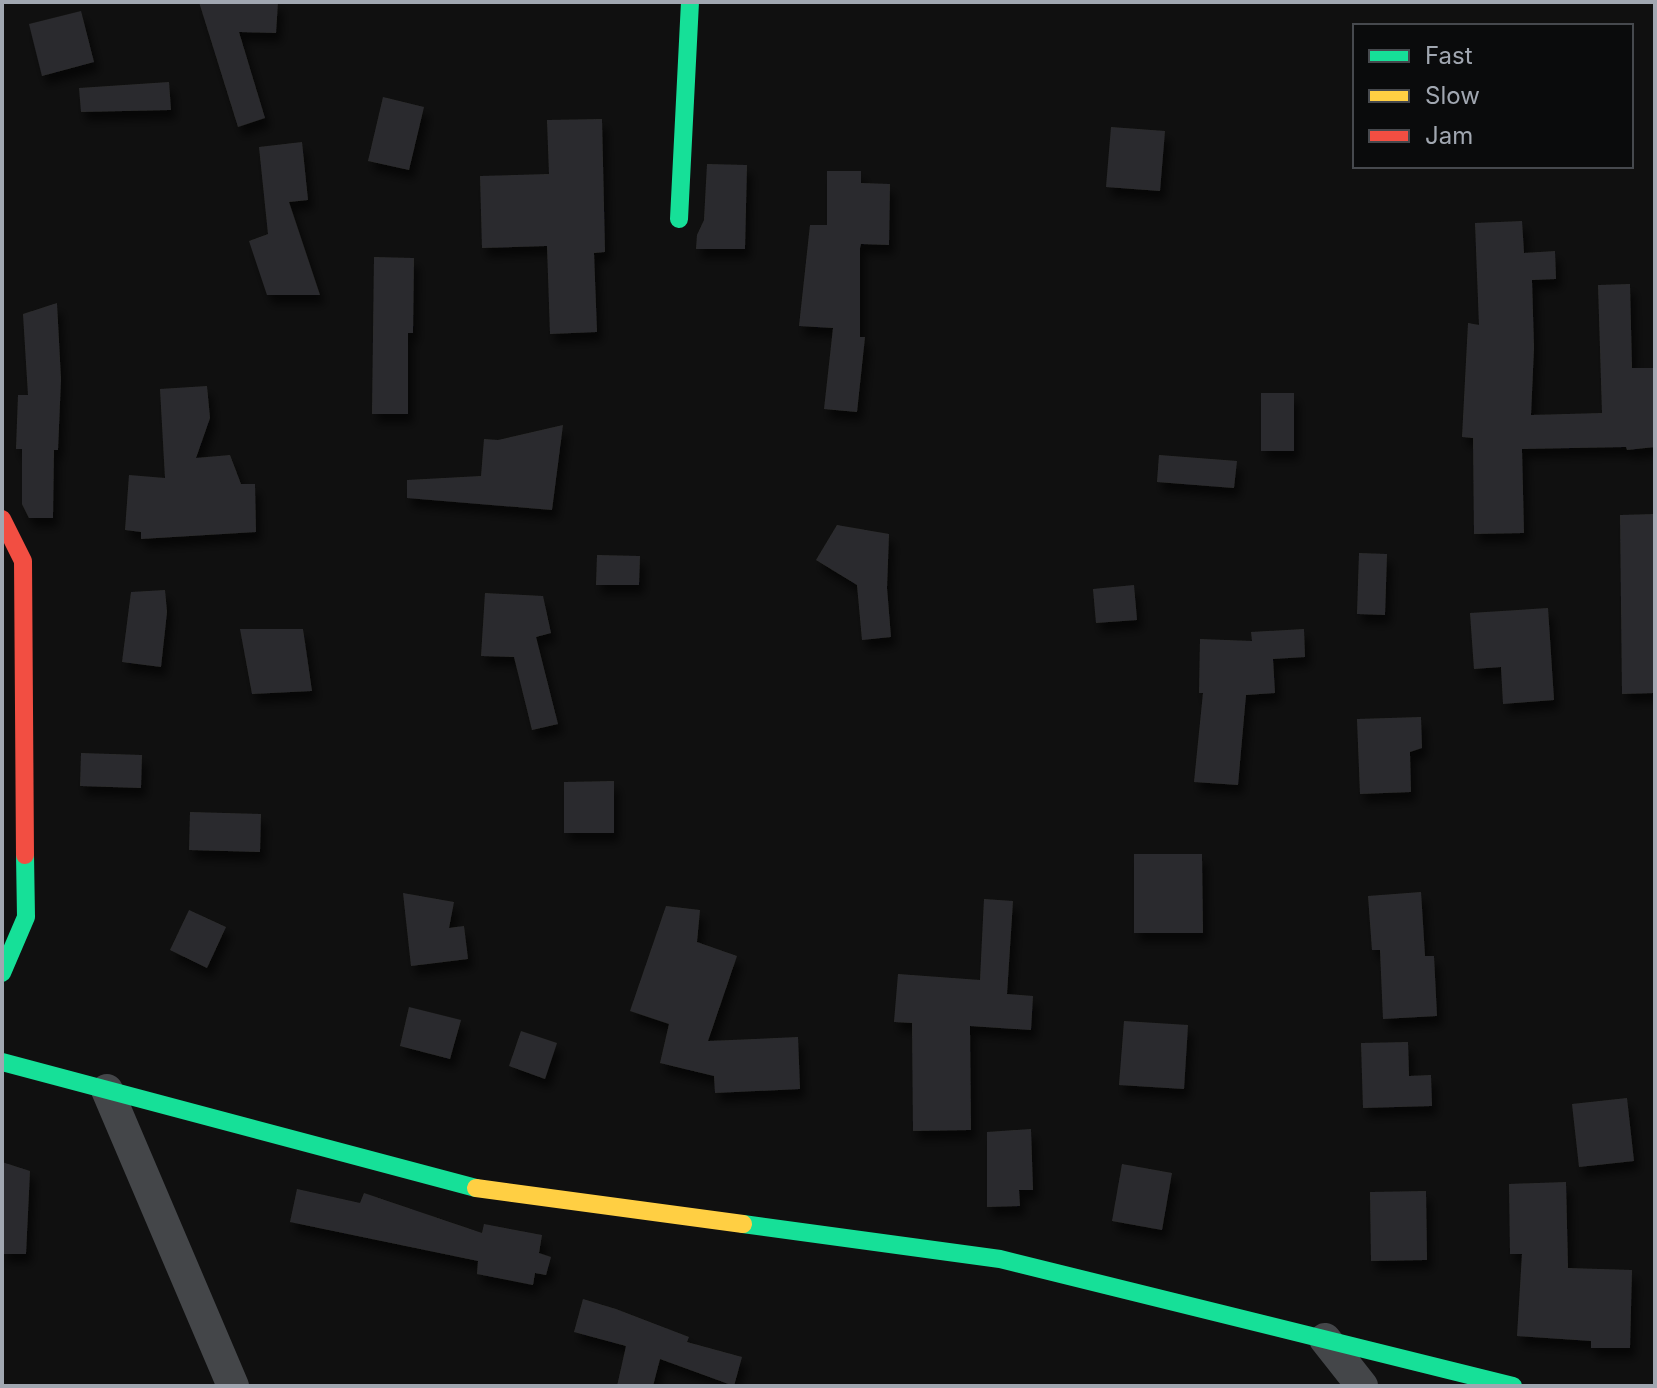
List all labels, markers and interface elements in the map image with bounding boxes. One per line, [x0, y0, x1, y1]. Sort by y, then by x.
legend [1353, 24, 1633, 168]
text: Fast [1425, 41, 1473, 70]
text: Slow [1425, 81, 1480, 110]
text: Jam [1425, 121, 1473, 150]

